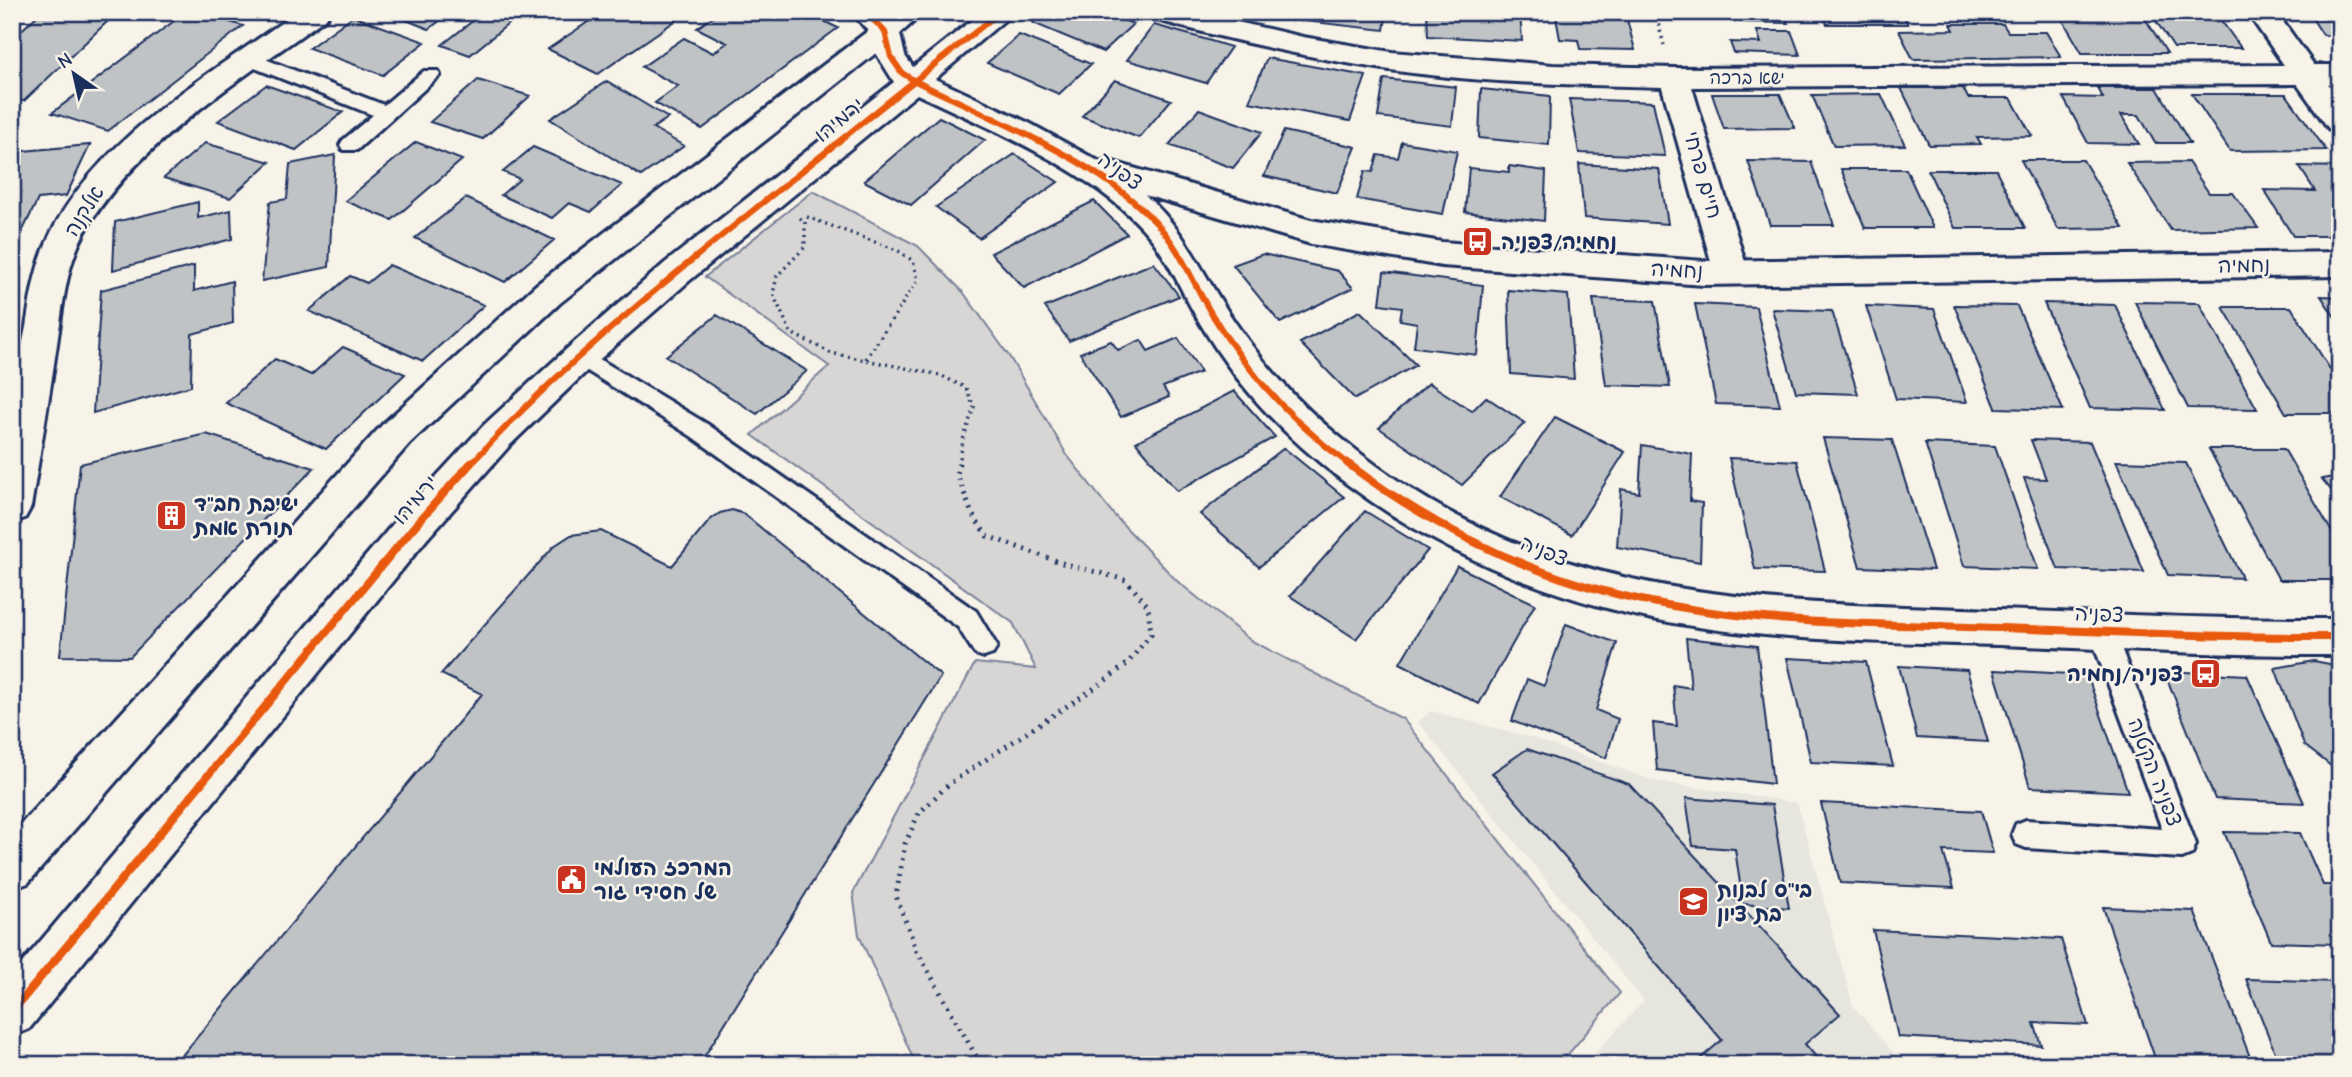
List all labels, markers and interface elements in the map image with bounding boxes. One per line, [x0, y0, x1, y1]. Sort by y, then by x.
north arrow [38, 38, 108, 108]
text: N [54, 48, 76, 73]
street label: ישא ברכה [1710, 68, 1784, 89]
street label: ירמיהו [809, 93, 869, 147]
street label: חיים פרחי [1679, 129, 1727, 221]
street label: צפניה [1093, 147, 1147, 195]
street label: אלקנה [59, 181, 110, 241]
bus stop icon: נחמיה/צפניה [1461, 225, 1495, 259]
place label: נחמיה/צפניה [1501, 230, 1617, 255]
street label: נחמיה [2218, 253, 2270, 277]
street label: נחמיה [1650, 257, 1704, 283]
street label: ירמיהו [387, 471, 443, 529]
place label: ישיבת חב"ד תורת אמת [192, 492, 298, 540]
building icon: ישיבת חב"ד תורת אמת [154, 499, 188, 533]
street label: צפניה [1517, 531, 1571, 571]
street label: צפניה [2074, 601, 2124, 627]
bus stop icon: צפניה/נחמיה [2189, 657, 2223, 691]
place label: צפניה/נחמיה [2067, 662, 2183, 687]
street label: צפניה הקטנה [2122, 714, 2187, 830]
place label: המרכז העולמי של חסידי גור [594, 856, 732, 904]
public building icon: המרכז העולמי של חסידי גור [554, 863, 588, 897]
place label: בי"ס לבנות בת ציון [1717, 878, 1812, 927]
school or university icon: בי"ס לבנות בת ציון [1677, 885, 1711, 919]

